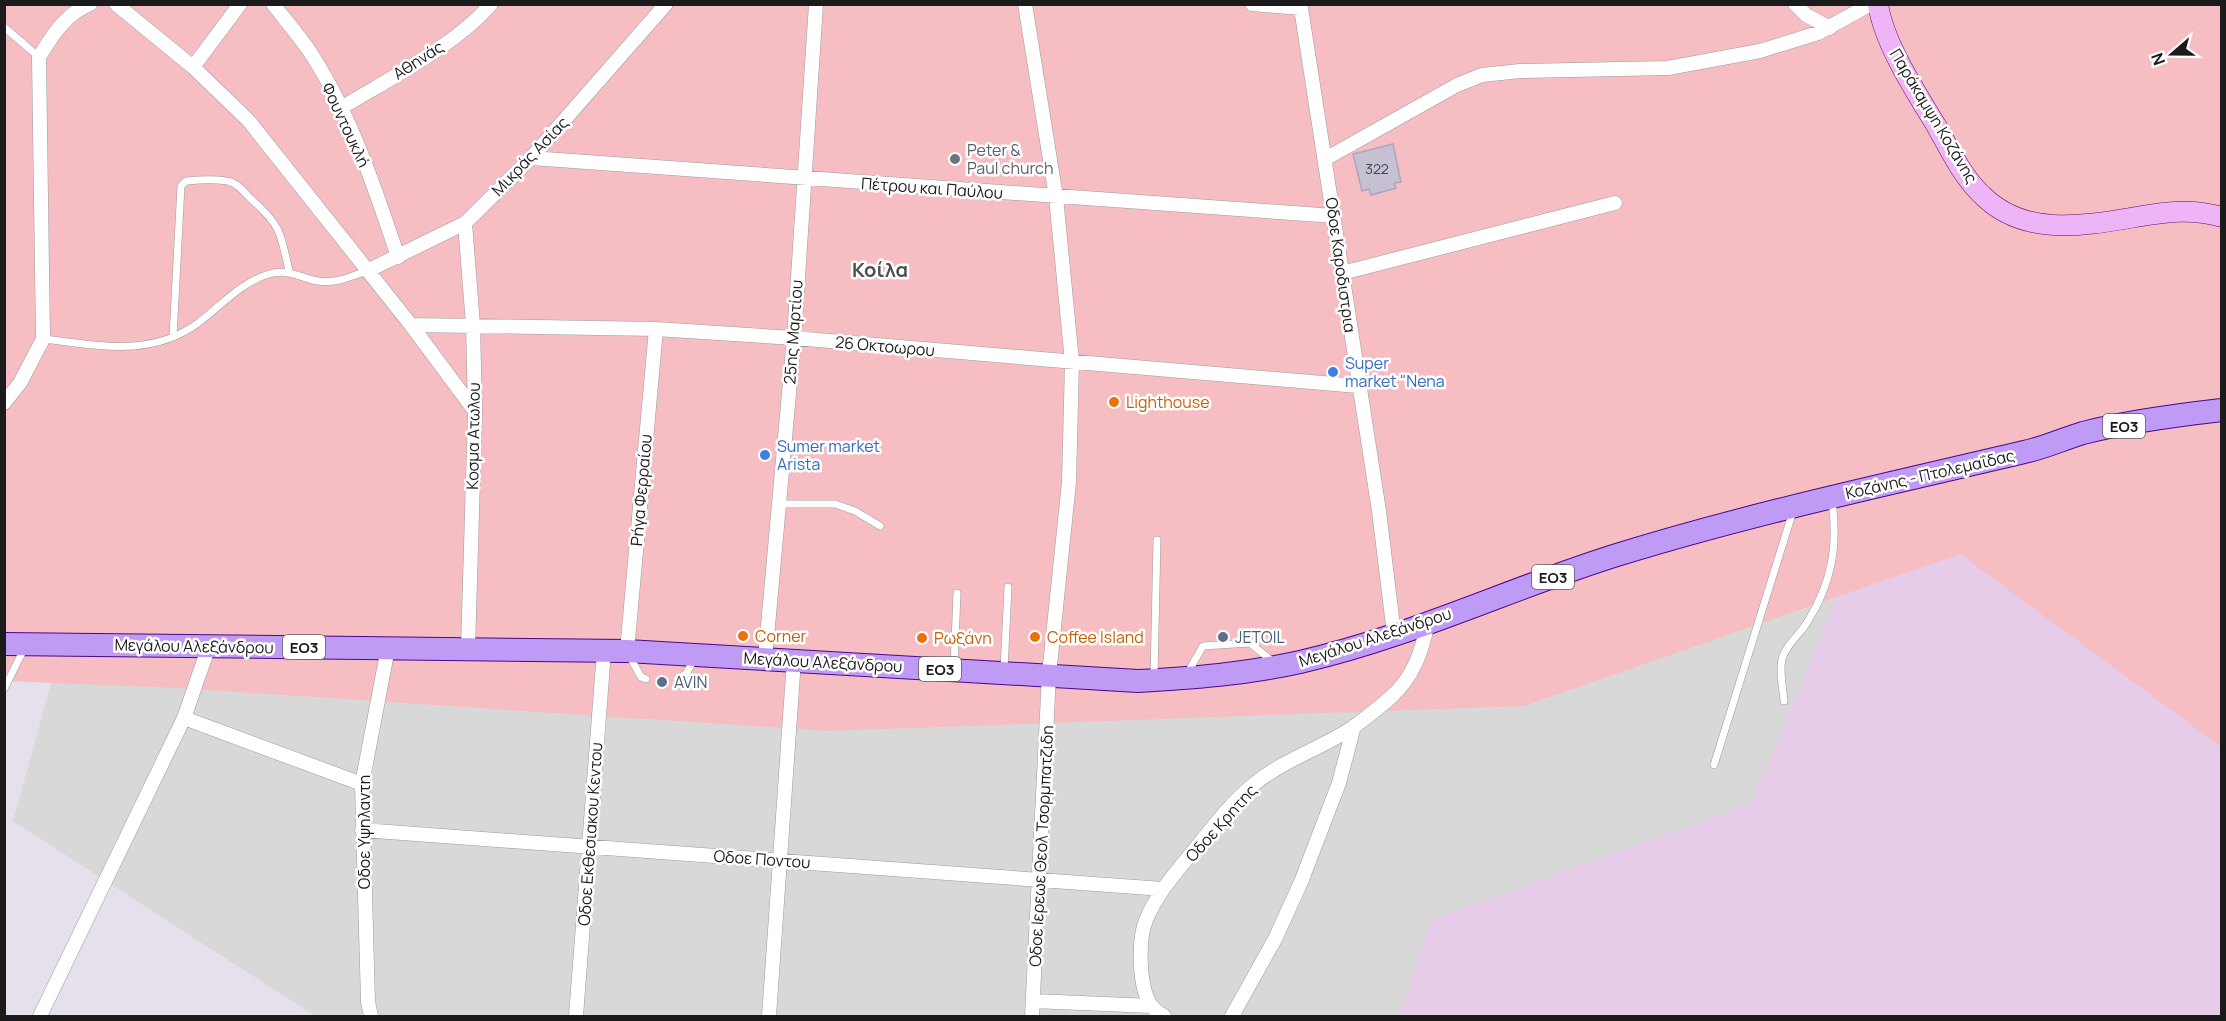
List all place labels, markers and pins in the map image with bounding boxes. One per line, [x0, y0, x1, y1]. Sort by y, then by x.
place label: Peter & Paul church [967, 139, 1053, 179]
marker: Peter & Paul church [948, 152, 962, 166]
place label: Super market "Nena [1345, 352, 1445, 392]
marker: Super market "Nena [1326, 365, 1340, 379]
place label: Lighthouse [1126, 391, 1210, 413]
marker: Lighthouse [1107, 395, 1121, 409]
place label: Sumer market Arista [777, 435, 880, 475]
marker: Sumer market Arista [758, 448, 772, 462]
place label: Corner [755, 625, 806, 647]
place label: Coffee Island [1047, 626, 1144, 648]
place label: JETOIL [1235, 626, 1285, 648]
place label: Ρωξάνη [934, 627, 992, 649]
marker: Corner [736, 629, 750, 643]
marker: Coffee Island [1028, 630, 1042, 644]
marker: JETOIL [1216, 630, 1230, 644]
marker: Ρωξάνη [915, 631, 929, 645]
place label: AVIN [674, 671, 707, 693]
marker: AVIN [655, 675, 669, 689]

